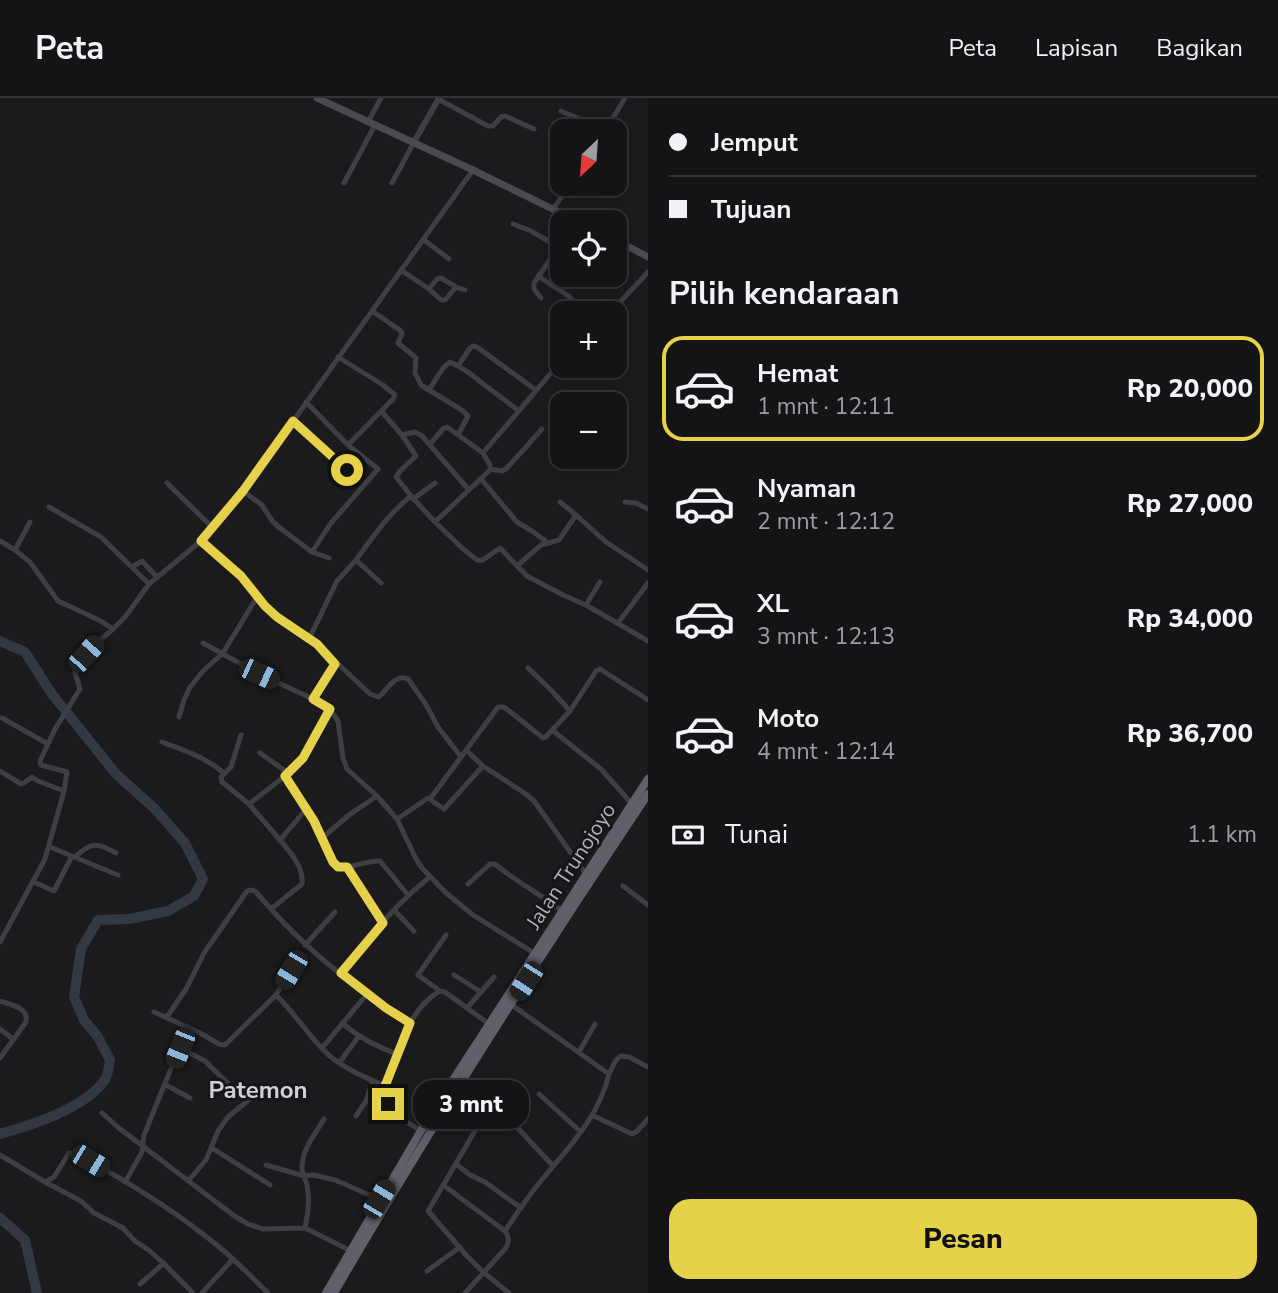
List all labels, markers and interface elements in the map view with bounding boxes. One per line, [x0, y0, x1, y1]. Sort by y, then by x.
text: Peta [35, 26, 104, 71]
text: Peta [948, 32, 997, 64]
text: Lapisan [1035, 32, 1118, 64]
text: Bagikan [1156, 32, 1243, 64]
north arrow [550, 119, 626, 196]
map controls [550, 119, 627, 469]
text: Jemput [711, 125, 798, 160]
text: Tujuan [711, 192, 791, 227]
button: locate [550, 210, 627, 287]
text: Pilih kendaraan [669, 272, 899, 315]
button: + [550, 301, 627, 378]
text: Hemat [757, 356, 838, 391]
icon: car [673, 357, 736, 420]
text: Rp 20,000 [1127, 371, 1253, 406]
text: 1 mnt · 12:11 [757, 391, 895, 422]
button: − [550, 392, 627, 469]
route start [331, 454, 363, 486]
text: Nyaman [757, 471, 856, 506]
icon: car [673, 472, 736, 535]
text: Rp 27,000 [1127, 486, 1253, 521]
text: 2 mnt · 12:12 [757, 506, 895, 537]
text: XL [757, 586, 789, 621]
icon: car [673, 587, 736, 650]
text: Rp 34,000 [1127, 601, 1253, 636]
text: 3 mnt · 12:13 [757, 621, 895, 652]
car [65, 631, 108, 677]
car [236, 656, 283, 692]
text: Moto [757, 701, 819, 736]
icon: car [673, 702, 736, 765]
text: Rp 36,700 [1127, 716, 1253, 751]
text: 4 mnt · 12:14 [757, 736, 895, 767]
street label: Jalan Trunojoyo [519, 797, 622, 935]
icon: cash [669, 816, 707, 854]
text: Tunai [725, 817, 788, 852]
text: 1.1 km [1187, 819, 1257, 850]
car [272, 947, 311, 993]
car [506, 958, 547, 1004]
car [163, 1025, 198, 1071]
district label: Patemon [208, 1074, 308, 1106]
callout: 3 mnt [412, 1080, 528, 1128]
route end [372, 1088, 404, 1120]
text: 3 mnt [439, 1089, 503, 1120]
car [67, 1141, 114, 1181]
car [360, 1176, 399, 1222]
button: Pesan [669, 1199, 1257, 1279]

